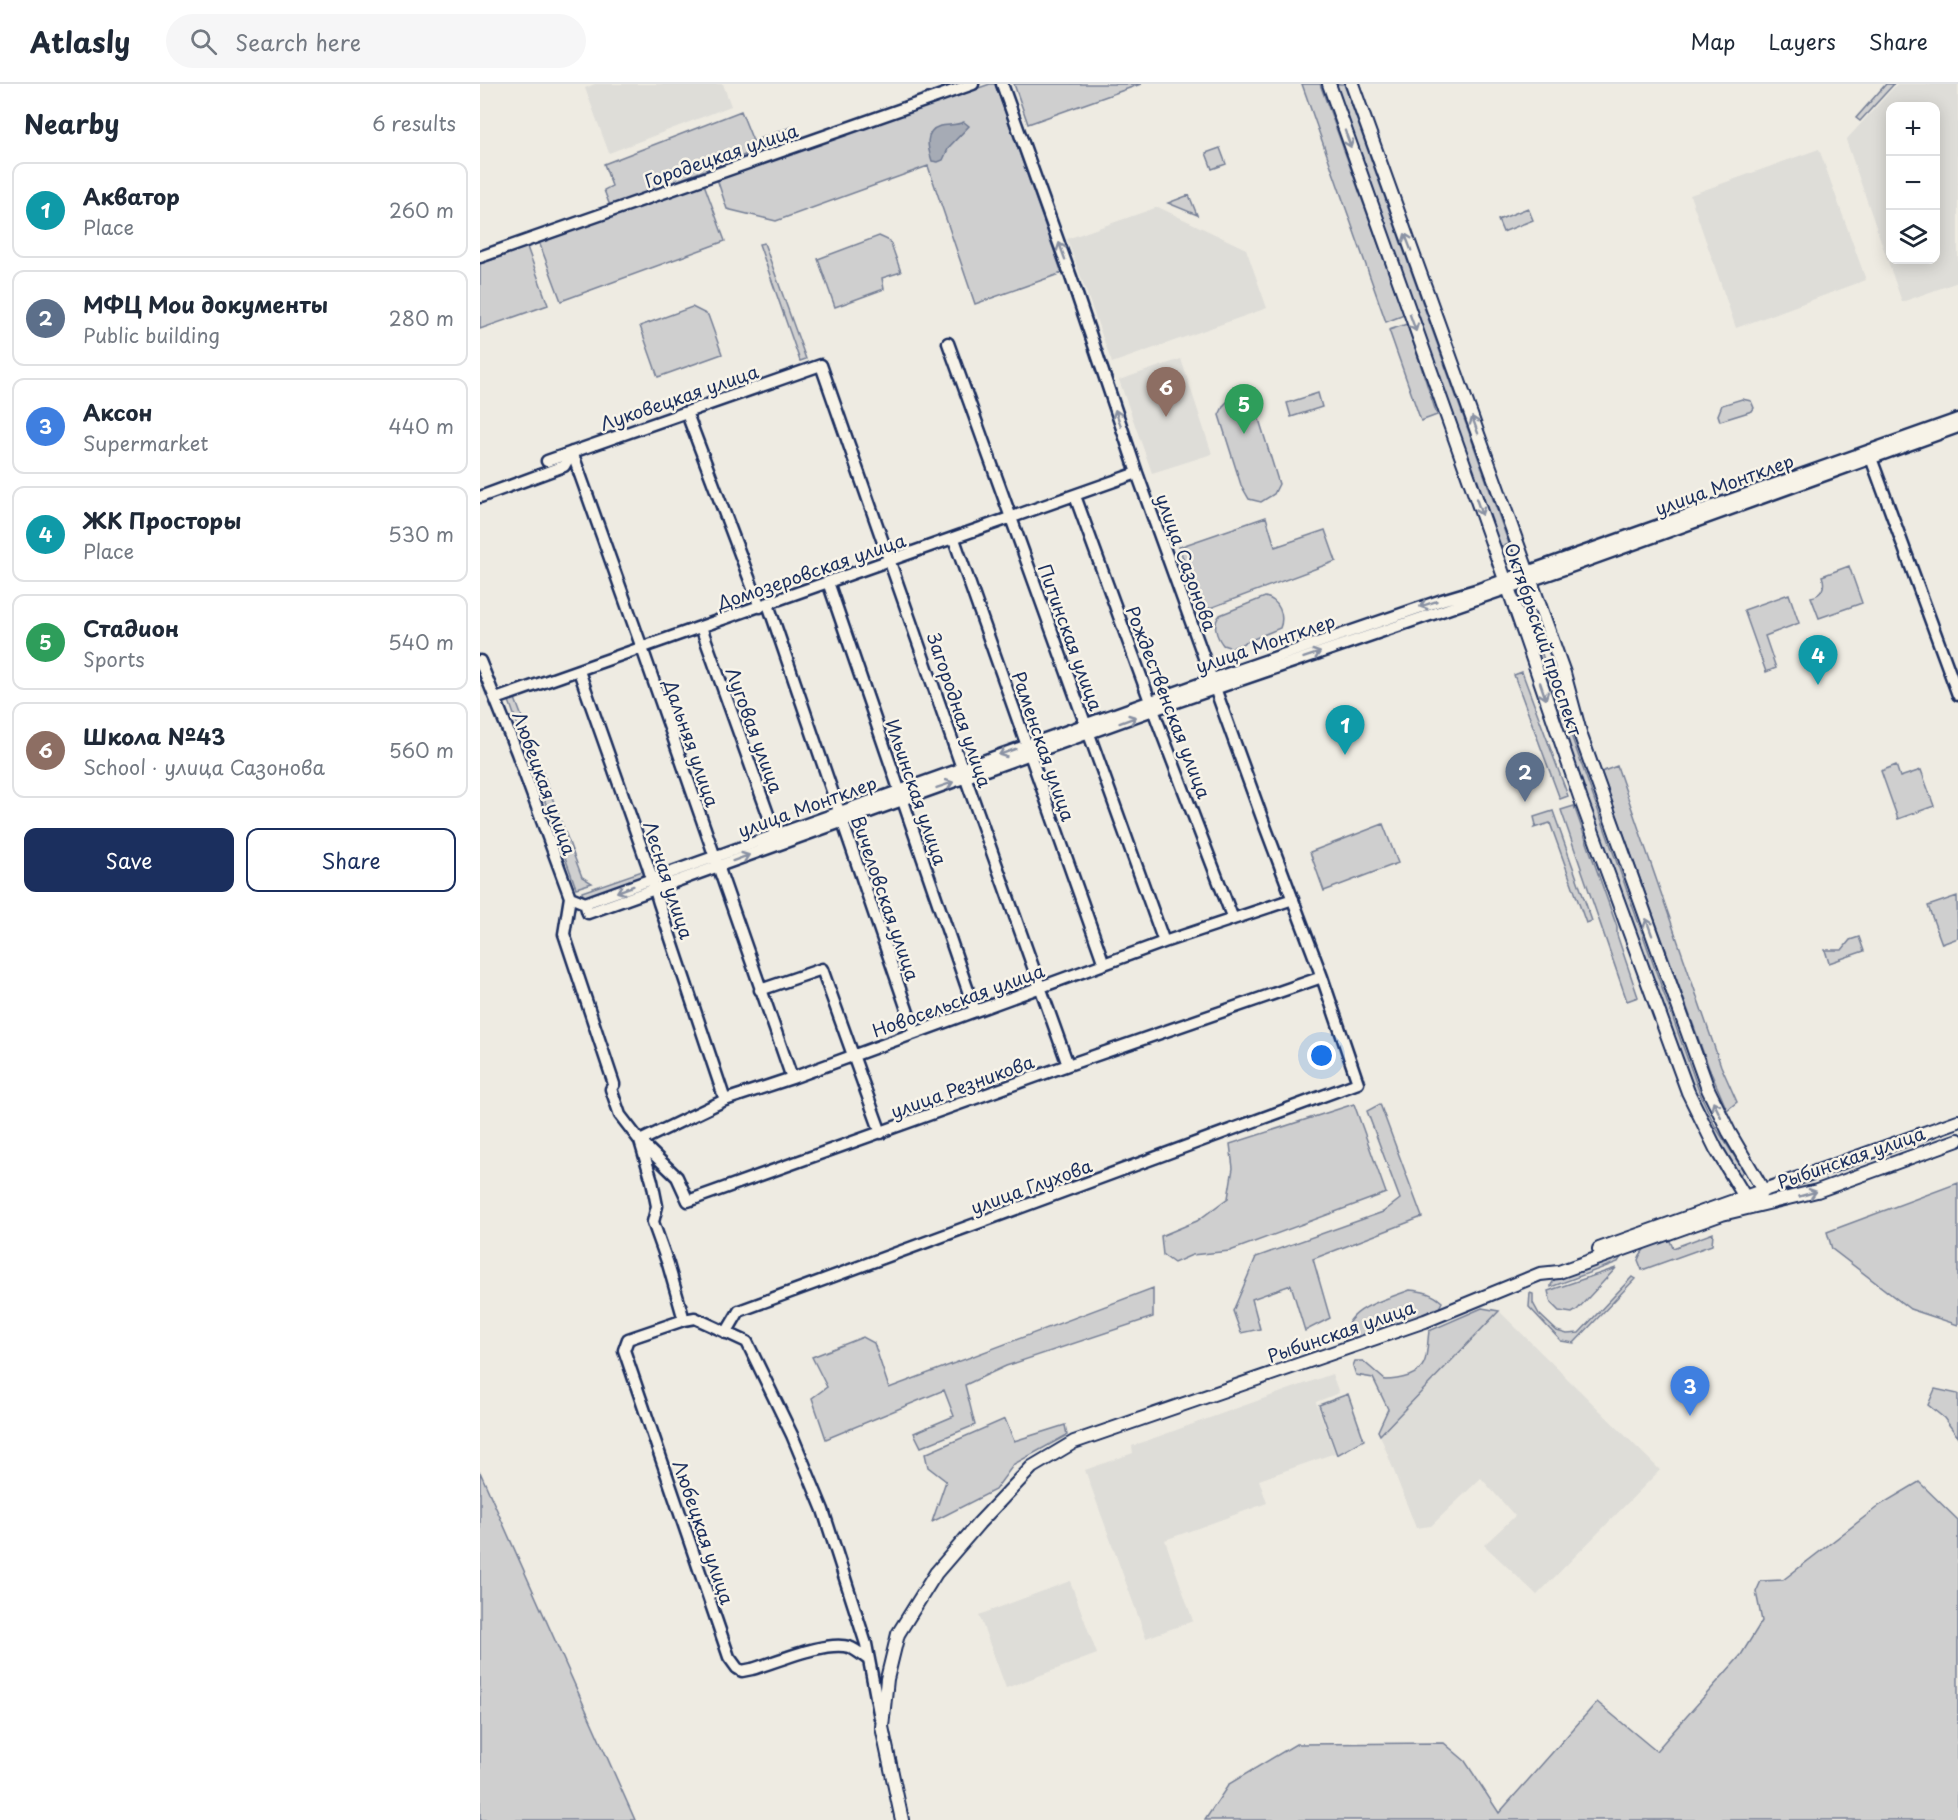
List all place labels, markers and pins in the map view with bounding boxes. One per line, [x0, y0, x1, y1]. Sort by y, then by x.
pin: 6 [1146, 368, 1186, 417]
pin: 5 [1224, 384, 1263, 434]
pin: 4 [1798, 636, 1838, 685]
pin: 1 [1326, 706, 1364, 755]
pin: 2 [1506, 752, 1544, 802]
pin: 3 [1670, 1366, 1710, 1416]

